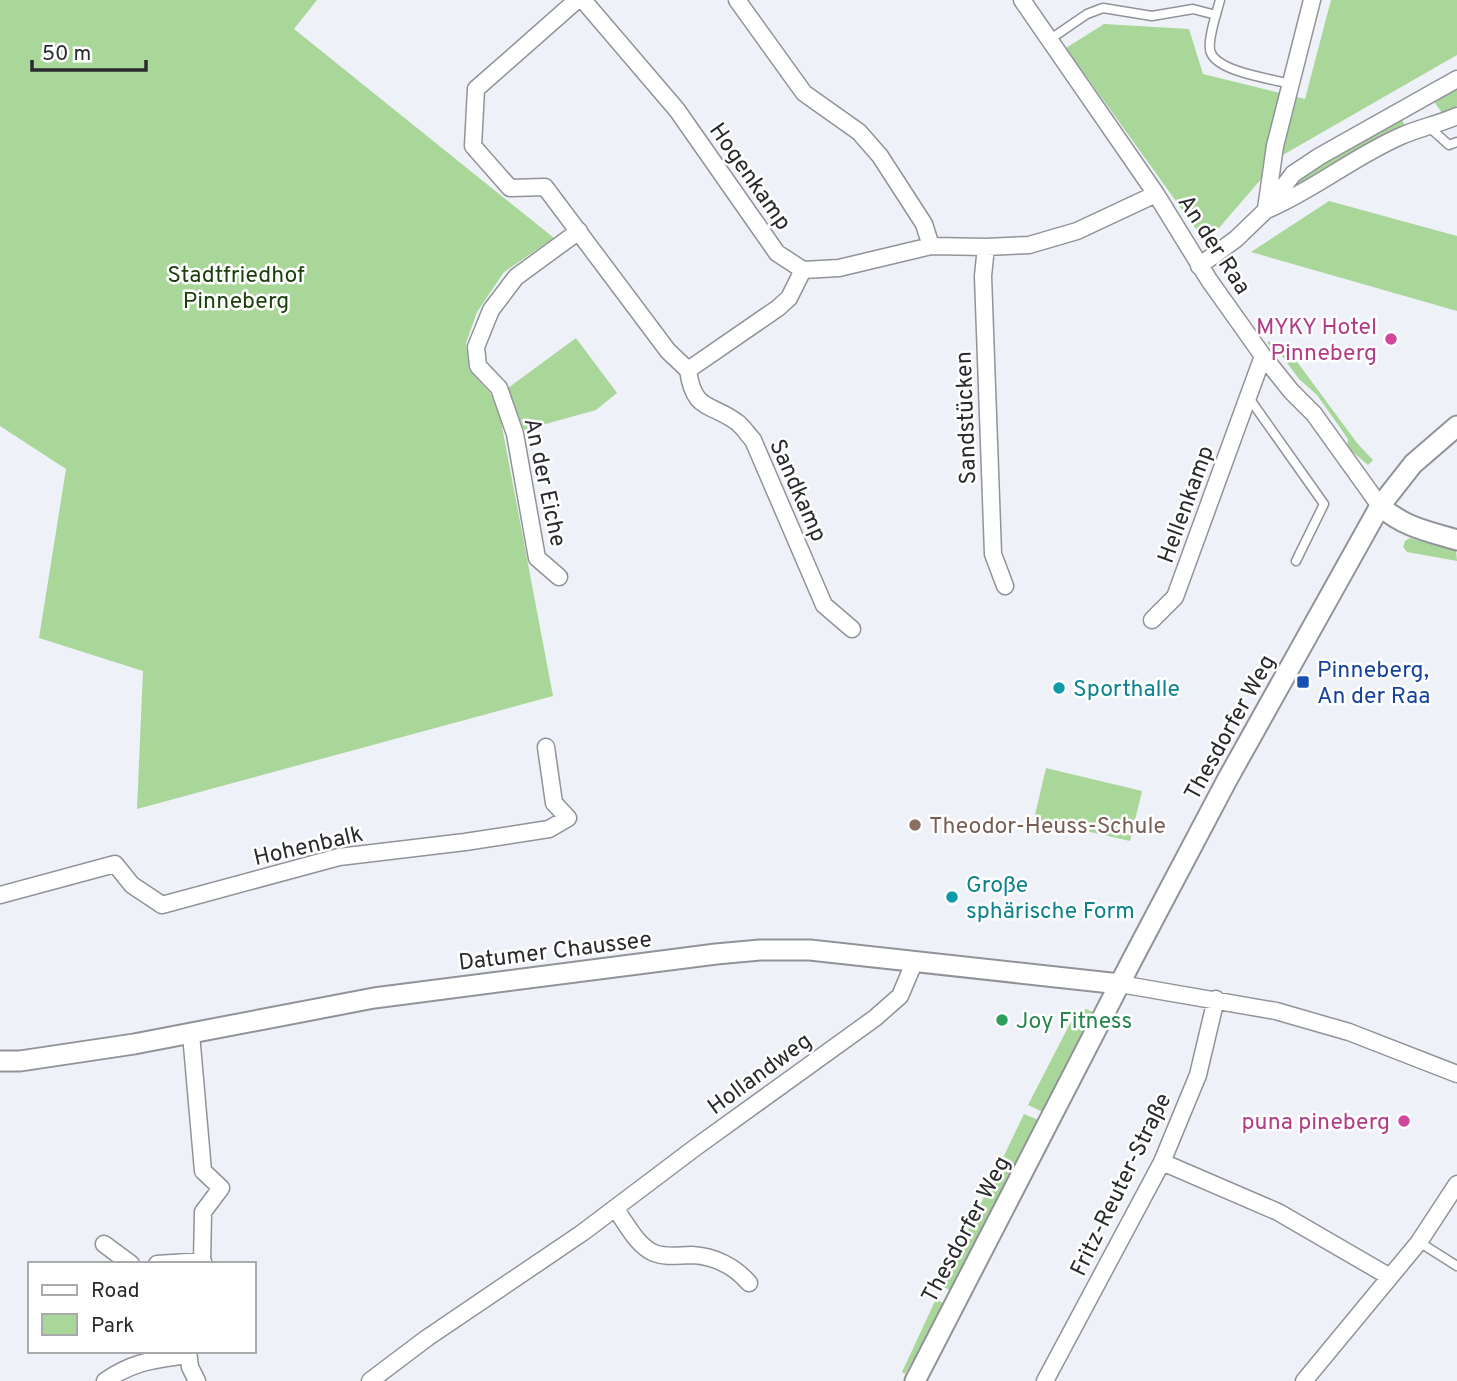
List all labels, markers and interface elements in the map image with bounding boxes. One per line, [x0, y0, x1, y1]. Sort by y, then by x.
scale bar [32, 28, 145, 72]
text: 50 m [42, 41, 91, 68]
street label: Hogenkamp [701, 118, 797, 237]
street label: An der Raa [1170, 190, 1256, 301]
park label: Stadtfriedhof Pinneberg [167, 262, 305, 317]
place label: MYKY Hotel Pinneberg [1256, 314, 1377, 369]
marker: MYKY Hotel Pinneberg [1383, 331, 1399, 347]
street label: Sandstücken [951, 351, 984, 485]
street label: An der Eiche [516, 416, 571, 549]
street label: Sandkamp [761, 435, 832, 547]
street label: Hellenkamp [1153, 442, 1222, 568]
street label: Thesdorfer Weg [1179, 650, 1283, 806]
place label: Pinneberg, An der Raa [1317, 657, 1430, 712]
marker: Pinneberg, An der Raa [1295, 674, 1311, 690]
place label: Sporthalle [1073, 676, 1180, 705]
marker: Sporthalle [1051, 680, 1067, 696]
place label: Theodor-Heuss-Schule [929, 813, 1166, 842]
marker: Theodor-Heuss-Schule [907, 817, 923, 833]
street label: Hohenbalk [251, 821, 366, 874]
place label: Große sphärische Form [966, 872, 1135, 927]
marker: Große sphärische Form [944, 889, 960, 905]
street label: Datumer Chaussee [457, 926, 654, 979]
place label: Joy Fitness [1016, 1008, 1132, 1037]
marker: Joy Fitness [994, 1012, 1010, 1028]
street label: Hollandweg [703, 1028, 818, 1122]
street label: Fritz-Reuter-Straße [1065, 1089, 1179, 1281]
place label: puna pineberg [1242, 1109, 1390, 1138]
marker: puna pineberg [1396, 1113, 1412, 1129]
street label: Thesdorfer Weg [916, 1152, 1018, 1309]
legend [28, 1262, 256, 1353]
text: Road [91, 1278, 140, 1305]
text: Park [91, 1313, 134, 1340]

